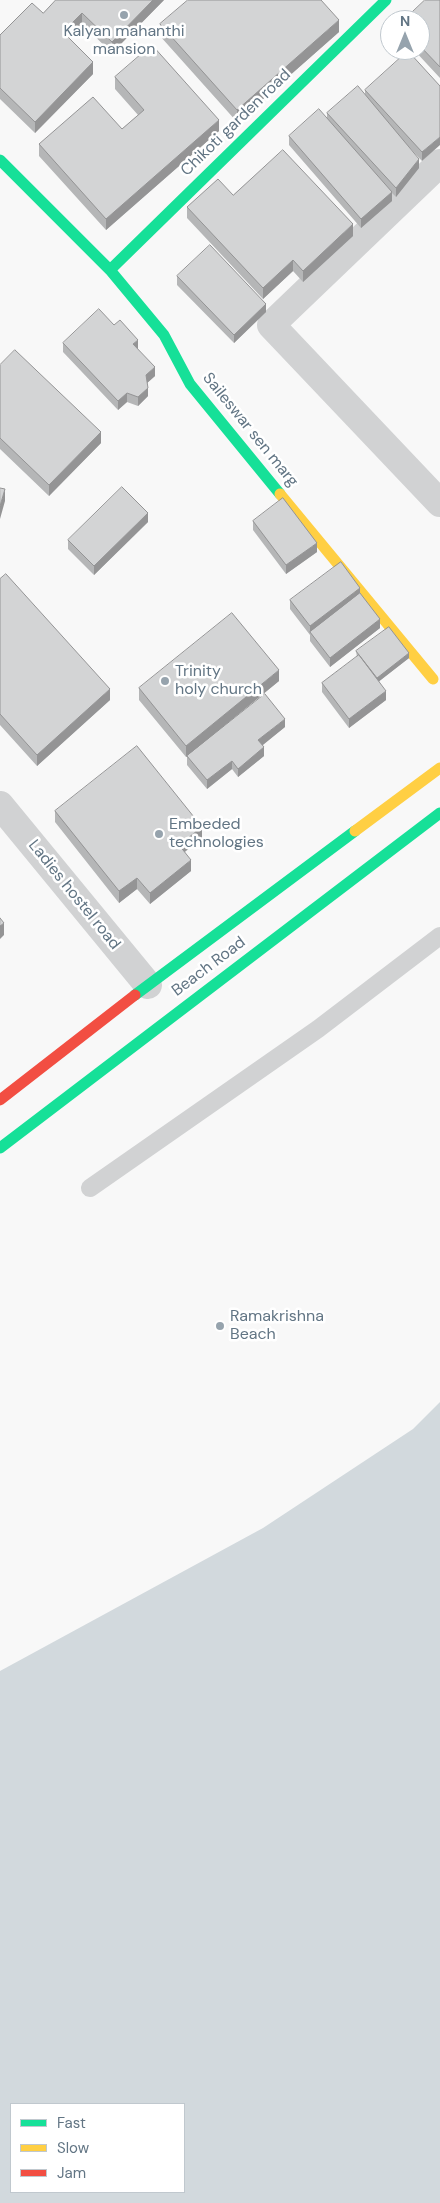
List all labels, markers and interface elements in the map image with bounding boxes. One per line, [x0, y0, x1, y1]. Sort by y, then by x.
marker: Kalyan mahanthi mansion [118, 9, 130, 21]
north arrow [380, 10, 430, 60]
text: N [400, 12, 410, 30]
place label: Kalyan mahanthi mansion [63, 22, 185, 60]
street label: Chikoti garden road [177, 66, 295, 180]
street label: Saileswar sen marg [198, 369, 302, 491]
place label: Trinity holy church [175, 662, 262, 700]
marker: Trinity holy church [159, 675, 171, 687]
place label: Embeded technologies [169, 815, 264, 853]
marker: Embeded technologies [153, 828, 165, 840]
street label: Ladies hostel road [24, 836, 124, 954]
street label: Beach Road [168, 933, 250, 1001]
place label: Ramakrishna Beach [230, 1307, 324, 1345]
marker: Ramakrishna Beach [214, 1320, 226, 1332]
legend [10, 2103, 185, 2193]
text: Fast [57, 2113, 86, 2133]
text: Slow [57, 2138, 89, 2158]
text: Jam [57, 2163, 86, 2183]

